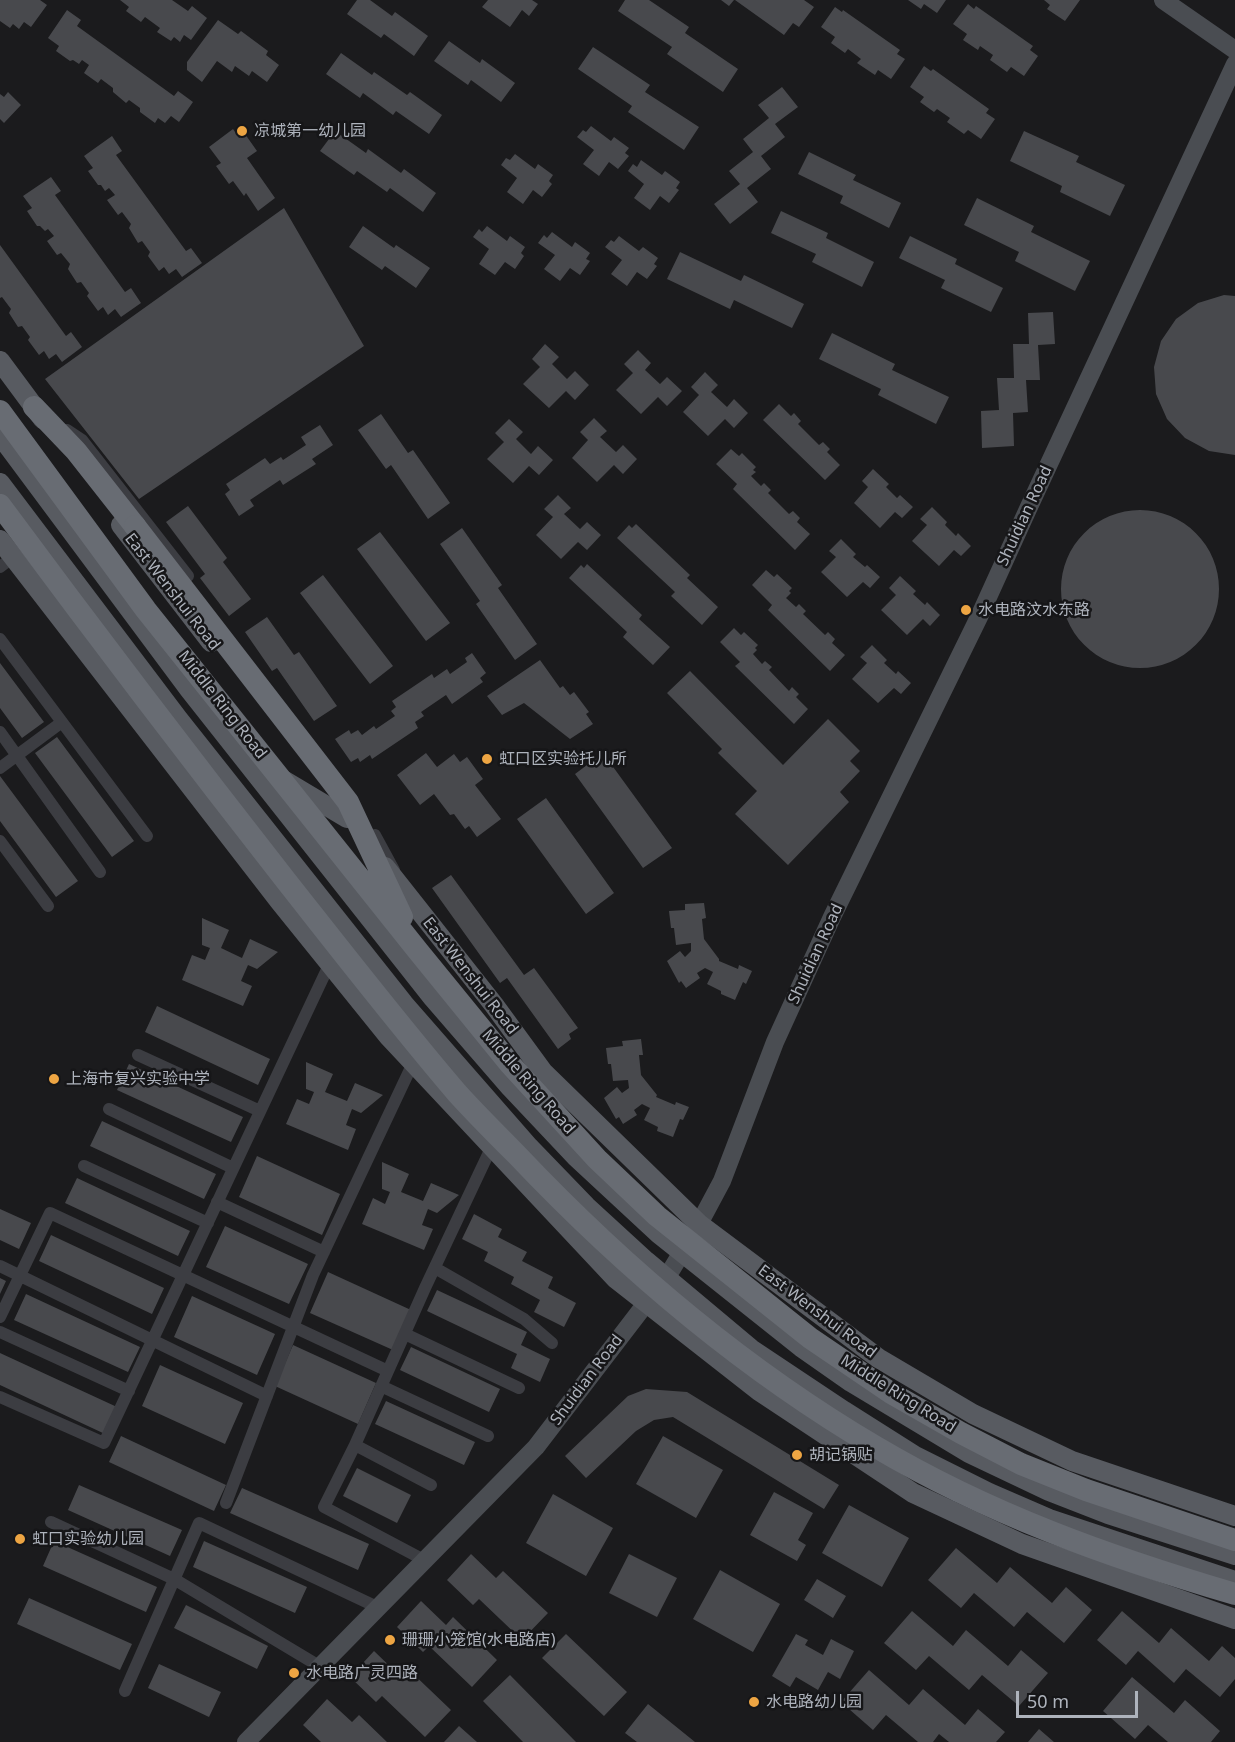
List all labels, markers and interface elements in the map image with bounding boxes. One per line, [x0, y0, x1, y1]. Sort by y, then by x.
place label: 凉城第一幼儿园 [254, 121, 366, 141]
marker: 凉城第一幼儿园 [235, 124, 249, 138]
street label: Shuidian Road [993, 463, 1057, 569]
street label: East Wenshui Road [120, 530, 224, 654]
place label: 水电路汶水东路 [978, 600, 1090, 620]
marker: 水电路汶水东路 [959, 603, 973, 617]
street label: Middle Ring Road [174, 647, 270, 763]
place label: 虹口区实验托儿所 [499, 749, 627, 769]
marker: 虹口区实验托儿所 [480, 752, 494, 766]
street label: Shuidian Road [784, 901, 848, 1007]
street label: East Wenshui Road [418, 914, 522, 1038]
street label: Middle Ring Road [477, 1026, 579, 1138]
place label: 上海市复兴实验中学 [66, 1069, 210, 1089]
marker: 上海市复兴实验中学 [47, 1072, 61, 1086]
street label: East Wenshui Road [754, 1261, 880, 1363]
street label: Shuidian Road [547, 1331, 627, 1429]
street label: Middle Ring Road [837, 1351, 959, 1437]
place label: 胡记锅贴 [809, 1445, 873, 1465]
marker: 胡记锅贴 [790, 1448, 804, 1462]
place label: 虹口实验幼儿园 [32, 1529, 144, 1549]
marker: 虹口实验幼儿园 [13, 1532, 27, 1546]
place label: 珊珊小笼馆(水电路店) [402, 1630, 556, 1650]
marker: 珊珊小笼馆(水电路店) [383, 1633, 397, 1647]
place label: 水电路广灵四路 [306, 1663, 418, 1683]
marker: 水电路广灵四路 [287, 1666, 301, 1680]
scale bar [1019, 1679, 1140, 1717]
text: 50 m [1027, 1689, 1069, 1713]
place label: 水电路幼儿园 [766, 1692, 862, 1712]
marker: 水电路幼儿园 [747, 1695, 761, 1709]

